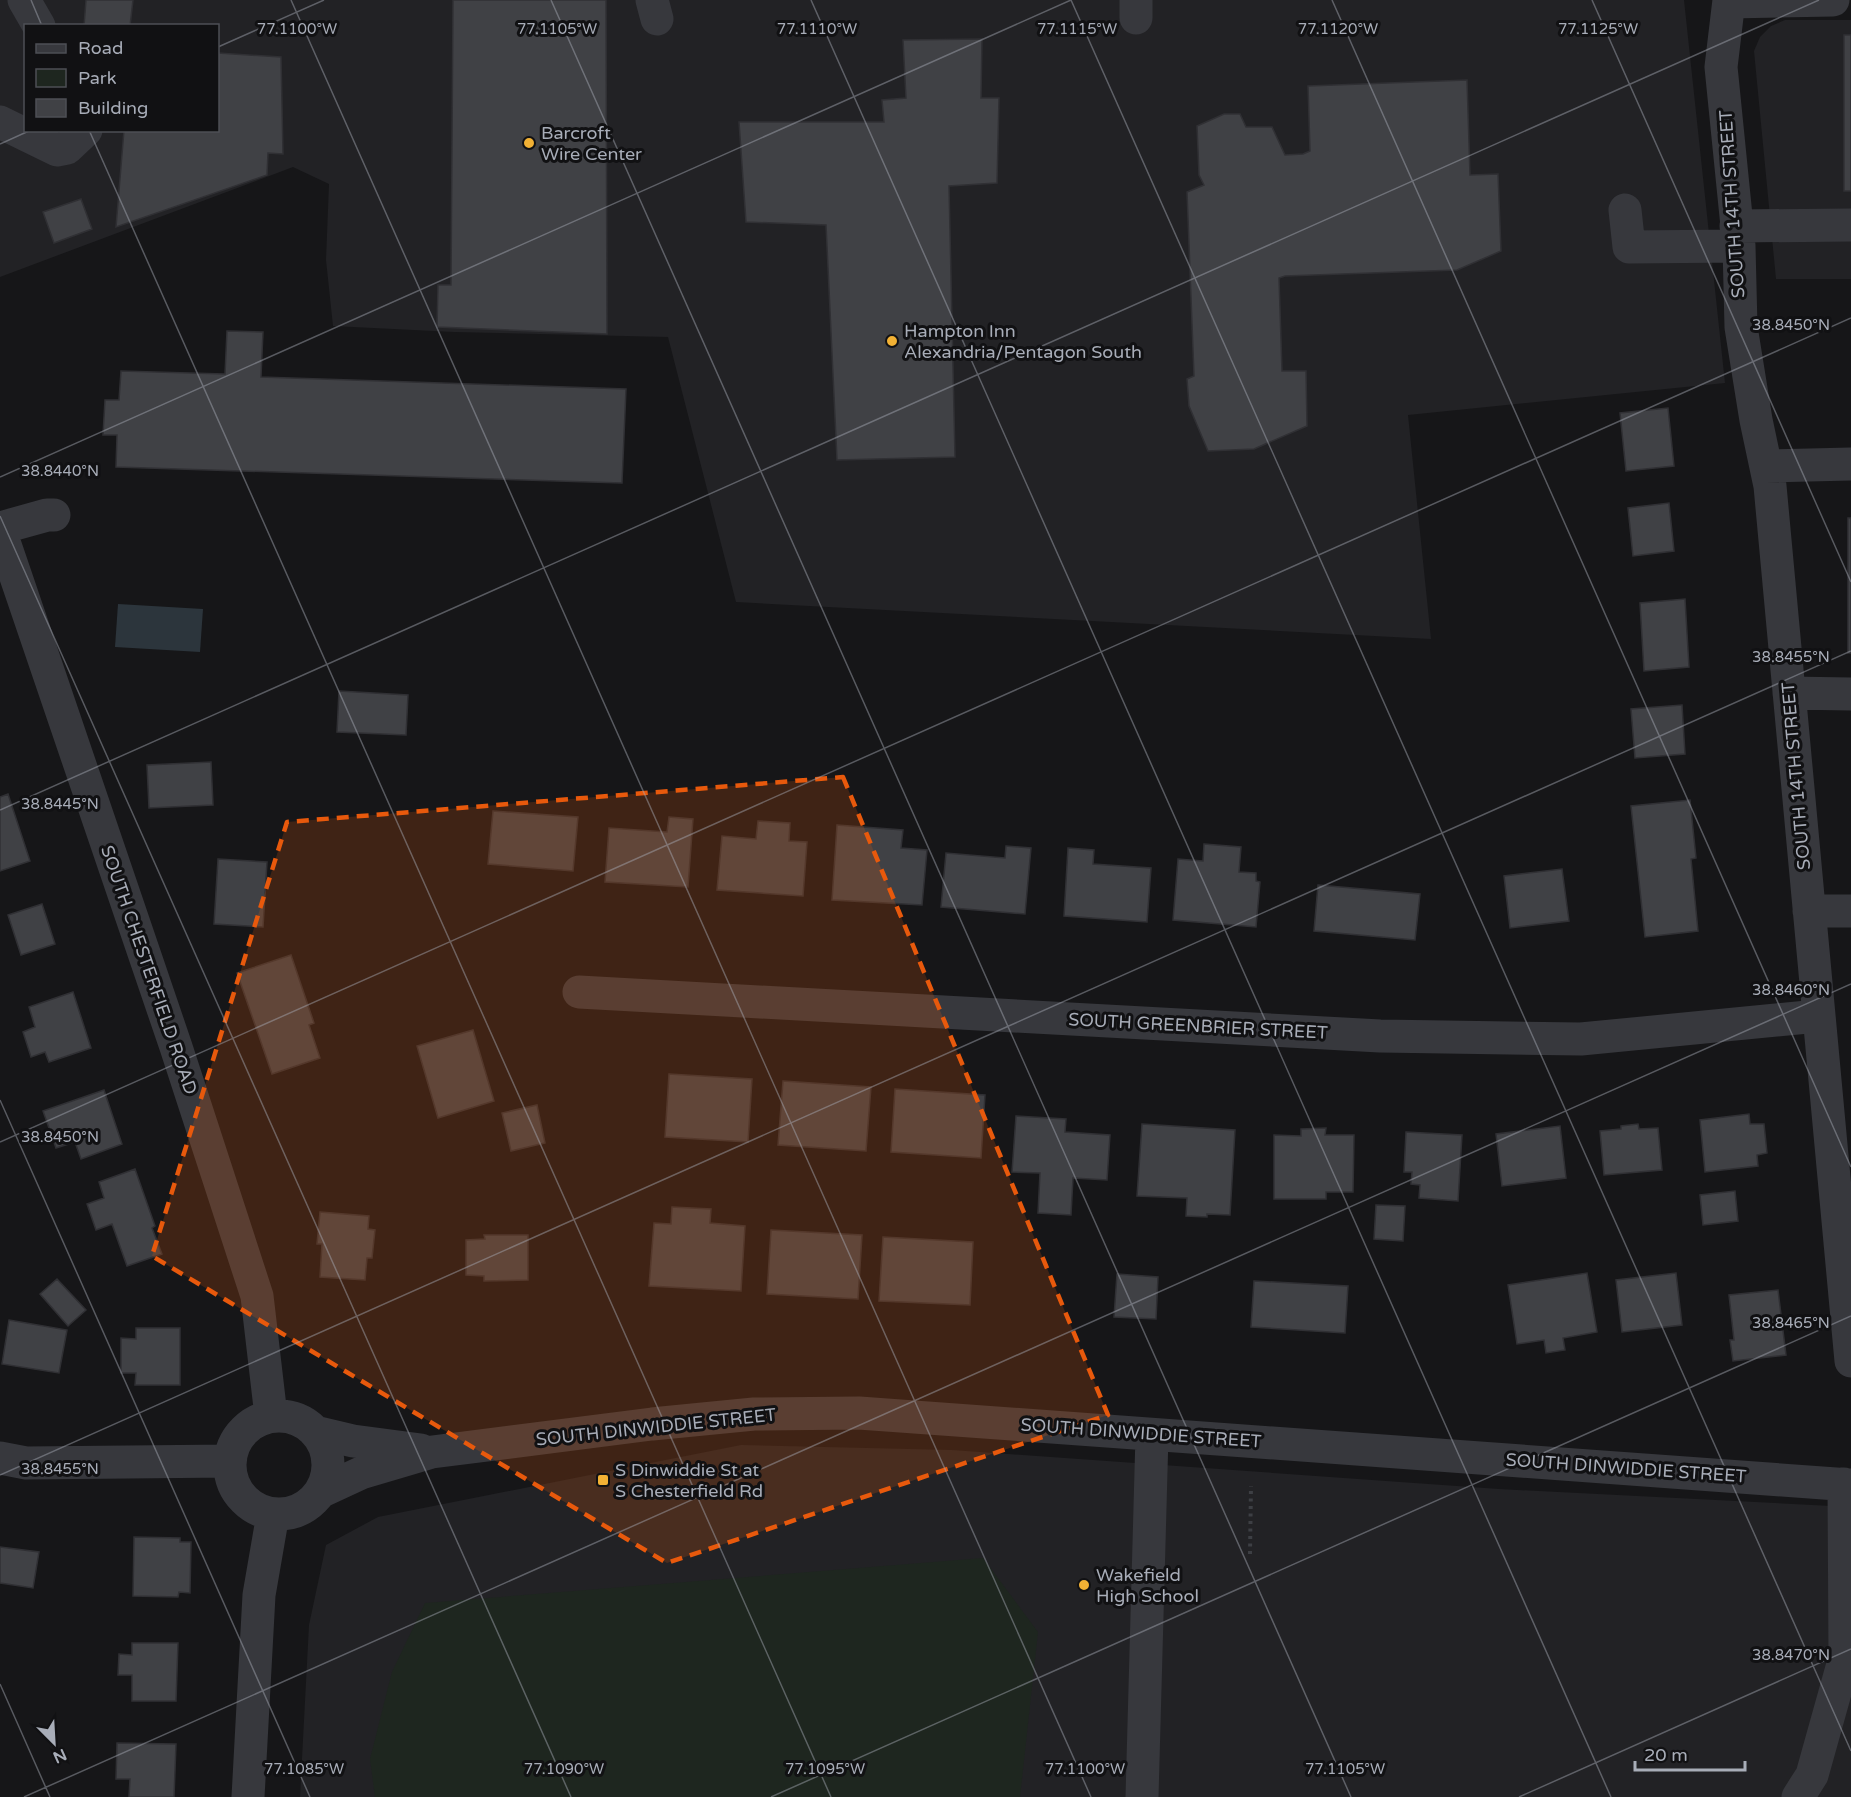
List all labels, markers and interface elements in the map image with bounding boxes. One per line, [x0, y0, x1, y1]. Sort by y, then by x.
text: 77.1100°W [257, 20, 337, 38]
text: 77.1105°W [517, 20, 597, 38]
text: 77.1110°W [777, 20, 857, 38]
text: 77.1115°W [1037, 20, 1117, 38]
text: 77.1120°W [1298, 20, 1378, 38]
text: 77.1125°W [1558, 20, 1638, 38]
legend [24, 24, 219, 132]
text: Road [78, 37, 123, 59]
text: Park [78, 67, 117, 89]
text: Building [78, 97, 148, 119]
street label: SOUTH 14TH STREET [1714, 109, 1750, 299]
place label: Barcroft Wire Center [541, 122, 642, 165]
marker: Barcroft Wire Center [522, 136, 536, 150]
text: 38.8450°N [1752, 316, 1830, 334]
place label: Hampton Inn Alexandria/Pentagon South [904, 320, 1142, 363]
marker: Hampton Inn Alexandria/Pentagon South [885, 334, 899, 348]
text: 38.8440°N [21, 462, 99, 480]
text: 38.8455°N [1752, 648, 1830, 666]
street label: SOUTH 14TH STREET [1777, 681, 1815, 871]
text: 38.8445°N [21, 795, 99, 813]
street label: SOUTH CHESTERFIELD ROAD [96, 843, 202, 1097]
text: 38.8460°N [1752, 981, 1830, 999]
street label: SOUTH GREENBRIER STREET [1068, 1008, 1328, 1044]
text: 38.8450°N [21, 1128, 99, 1146]
text: 38.8465°N [1752, 1314, 1830, 1332]
street label: SOUTH DINWIDDIE STREET [535, 1403, 777, 1451]
street label: SOUTH DINWIDDIE STREET [1020, 1414, 1262, 1452]
street label: SOUTH DINWIDDIE STREET [1505, 1449, 1747, 1487]
place label: S Dinwiddie St at S Chesterfield Rd [615, 1459, 763, 1502]
text: 38.8455°N [21, 1460, 99, 1478]
marker: S Dinwiddie St at S Chesterfield Rd [596, 1473, 610, 1487]
place label: Wakefield High School [1096, 1564, 1199, 1607]
marker: Wakefield High School [1077, 1578, 1091, 1592]
text: 38.8470°N [1752, 1646, 1830, 1664]
north arrow [24, 1713, 84, 1773]
scale bar [1635, 1734, 1744, 1772]
text: N [50, 1744, 70, 1768]
text: 20 m [1644, 1744, 1688, 1766]
text: 77.1085°W [264, 1760, 344, 1778]
text: 77.1090°W [524, 1760, 604, 1778]
text: 77.1095°W [785, 1760, 865, 1778]
text: 77.1100°W [1045, 1760, 1125, 1778]
text: 77.1105°W [1305, 1760, 1385, 1778]

